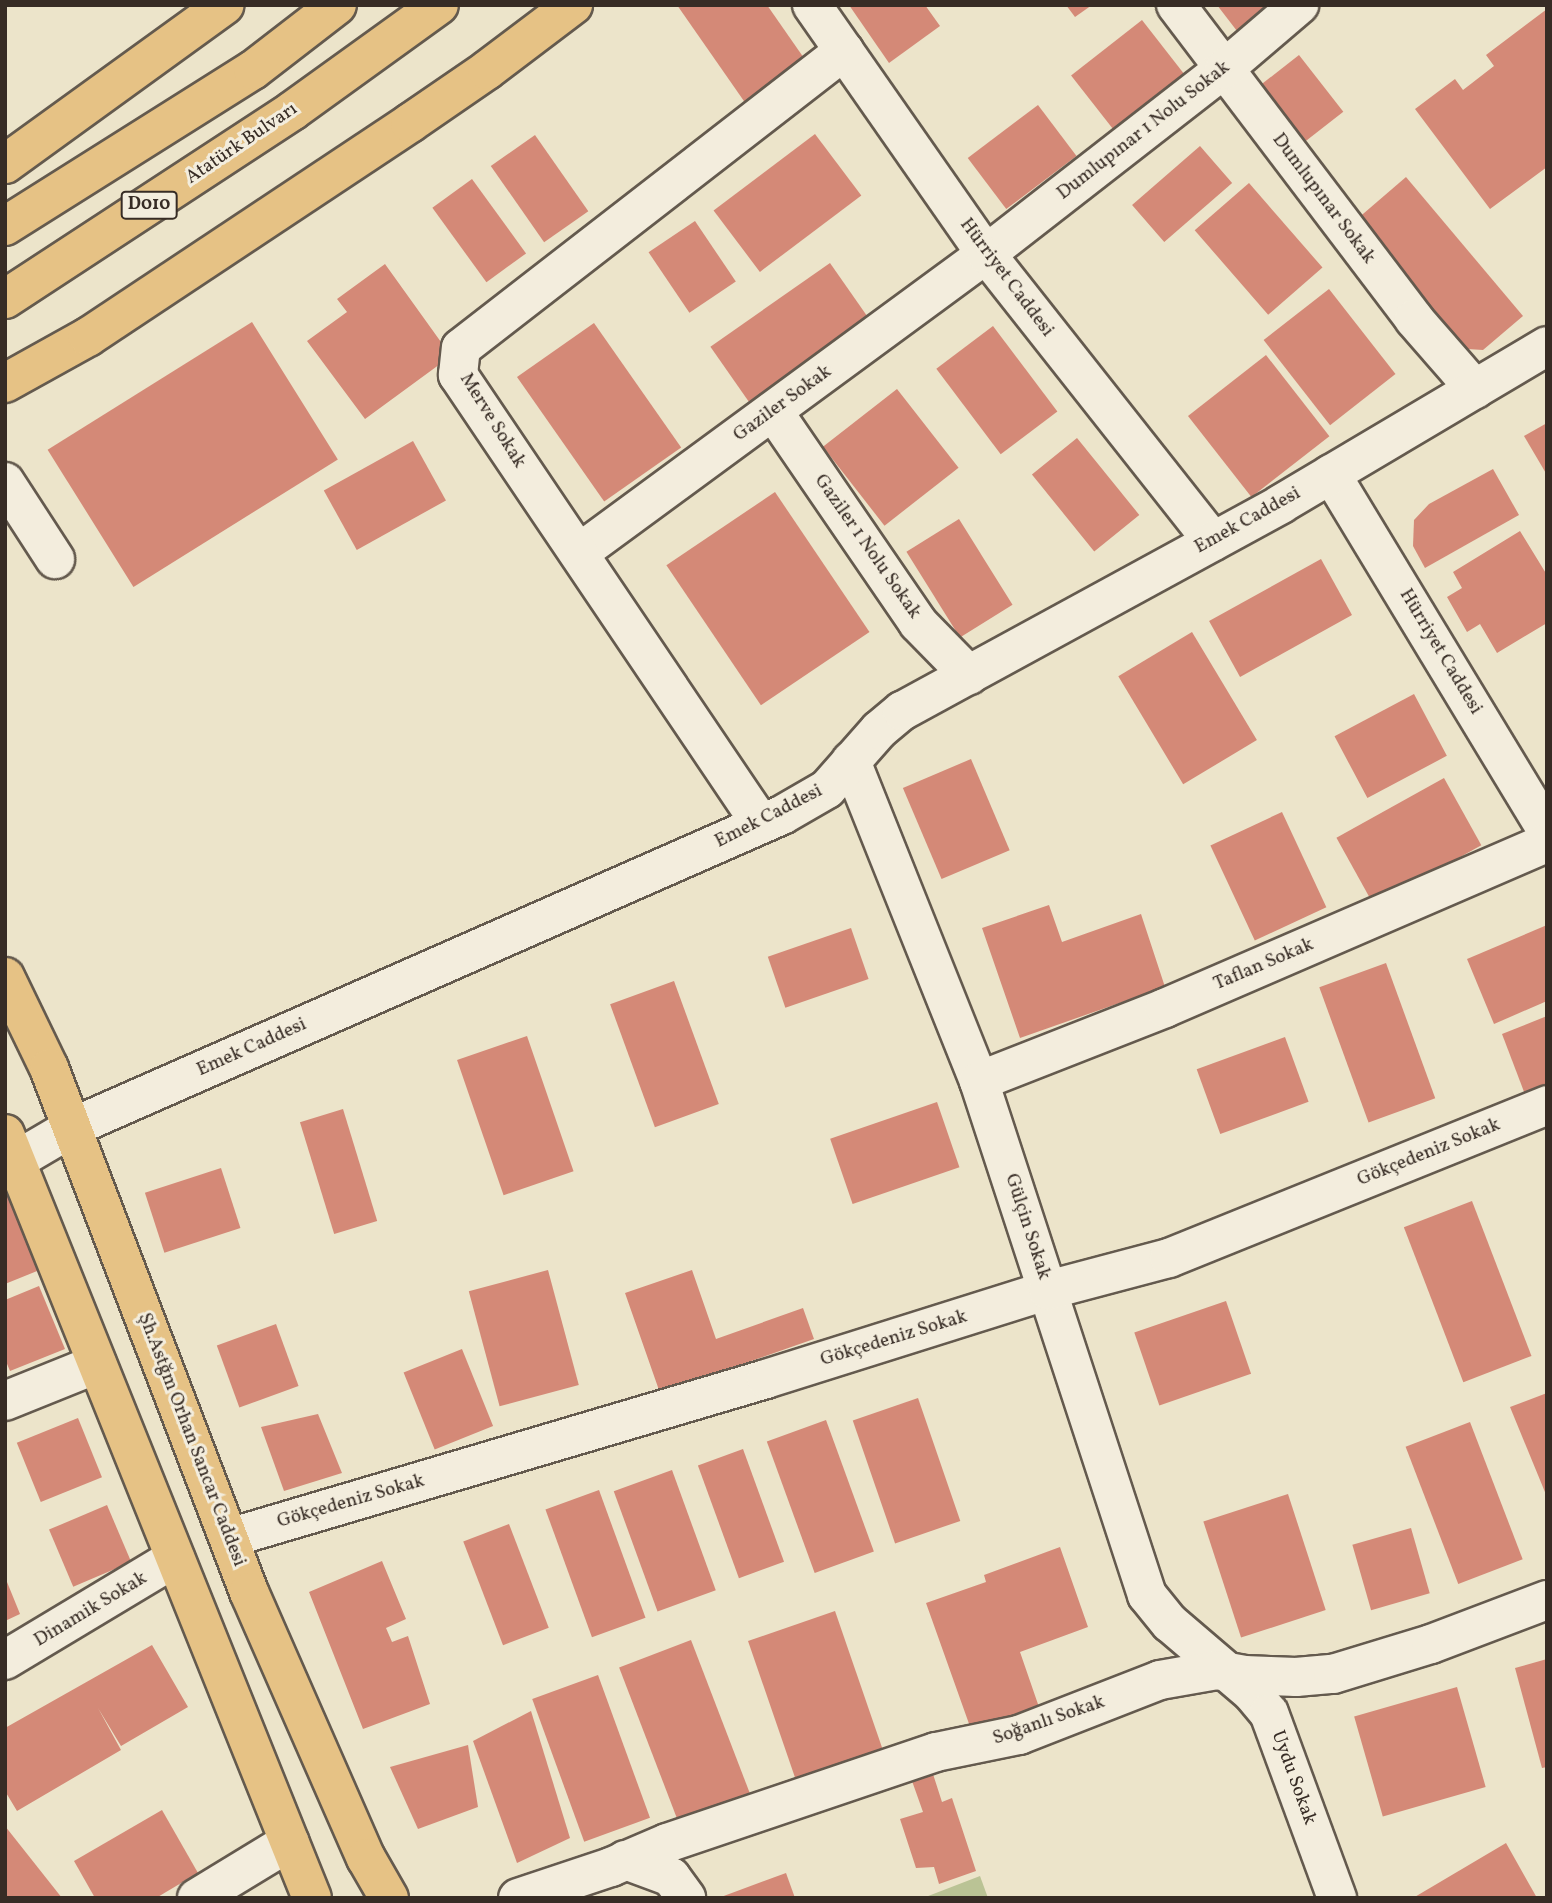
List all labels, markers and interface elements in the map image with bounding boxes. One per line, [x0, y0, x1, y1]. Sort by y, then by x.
street label: Dumlupınar 1 Nolu Sokak [1053, 56, 1235, 206]
street label: Atatürk Bulvarı [182, 98, 302, 190]
street label: Dumlupınar Sokak [1266, 129, 1380, 269]
road number: D010 [119, 190, 179, 220]
street label: Hürriyet Caddesi [954, 214, 1058, 342]
street label: Gaziler Sokak [730, 361, 836, 447]
street label: Merve Sokak [454, 369, 530, 473]
street label: Gaziler 1 Nolu Sokak [809, 470, 925, 624]
street label: Emek Caddesi [1191, 483, 1305, 559]
street label: Hürriyet Caddesi [1394, 585, 1486, 719]
street label: Emek Caddesi [711, 780, 827, 854]
street label: Taflan Sokak [1211, 934, 1317, 996]
street label: Emek Caddesi [194, 1014, 310, 1082]
street label: Gökçedeniz Sokak [1354, 1114, 1504, 1192]
street label: Gülçin Sokak [999, 1171, 1055, 1283]
street label: Gökçedeniz Sokak [818, 1306, 970, 1372]
street label: Şh.Astğm Orhan Sancar Caddesi [132, 1310, 250, 1570]
street label: Gökçedeniz Sokak [275, 1470, 427, 1534]
street label: Dinamik Sokak [30, 1567, 152, 1653]
street label: Soğanlı Sokak [990, 1691, 1108, 1751]
street label: Uydu Sokak [1265, 1728, 1321, 1828]

